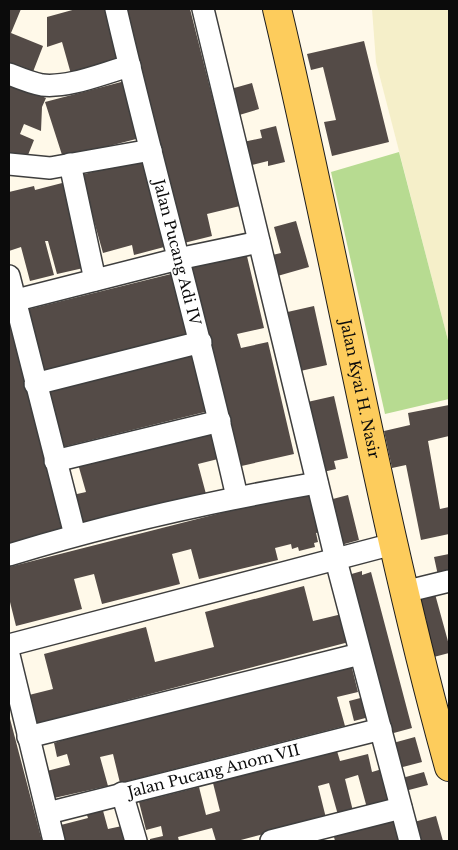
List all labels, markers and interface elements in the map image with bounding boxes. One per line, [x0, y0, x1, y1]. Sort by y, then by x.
street label: Jalan Pucang Adi IV [149, 175, 205, 328]
street label: Jalan Kyai H. Nasir [336, 316, 384, 461]
street label: Jalan Pucang Anom VII [124, 740, 302, 802]

